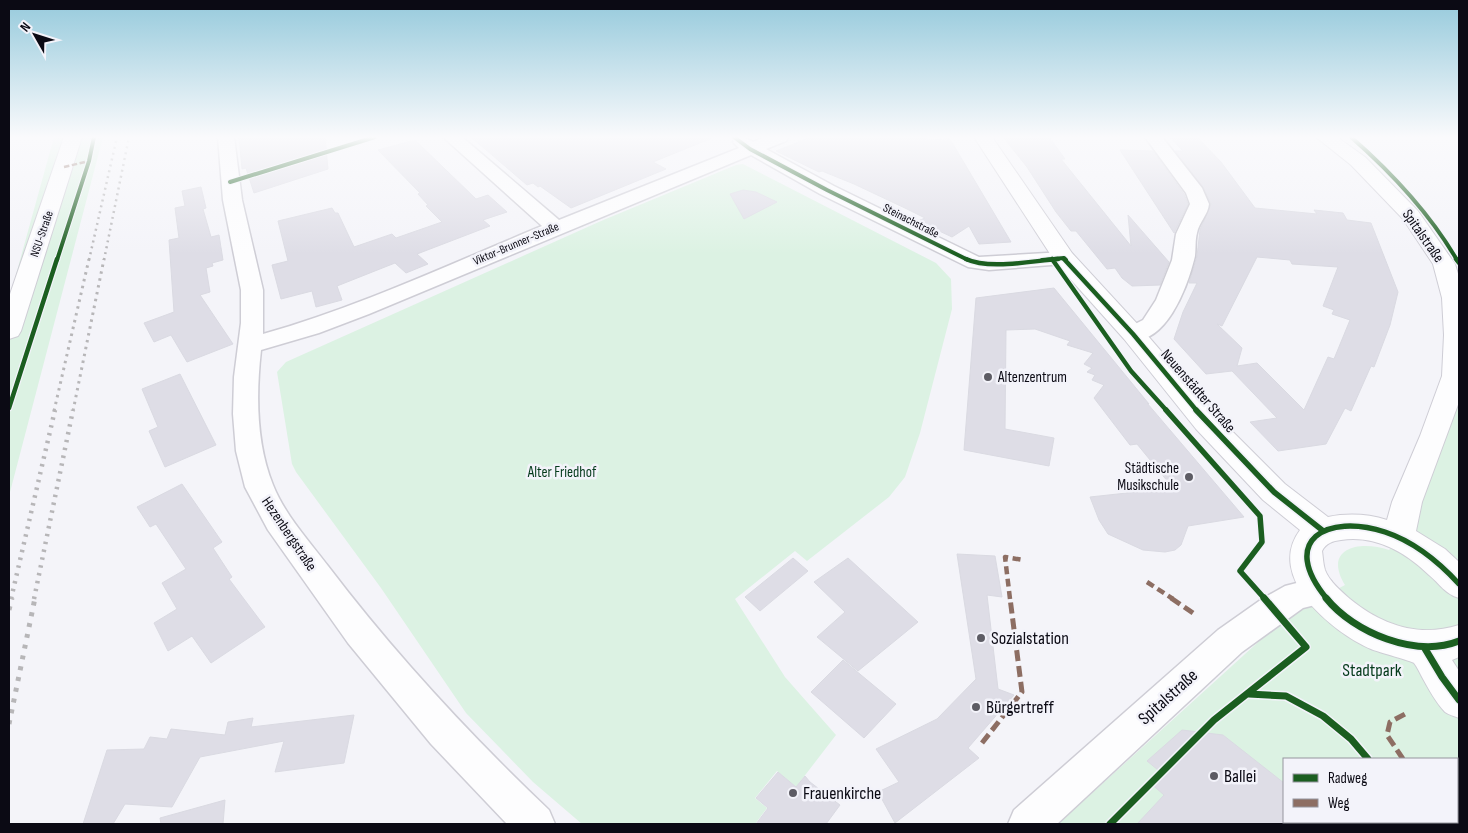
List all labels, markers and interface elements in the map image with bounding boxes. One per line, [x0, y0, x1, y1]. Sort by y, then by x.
north arrow [10, 10, 60, 60]
text: N [16, 19, 34, 35]
street label: Steinachstraße [880, 200, 942, 242]
street label: Spitalstraße [1398, 206, 1448, 266]
street label: NSU-Straße [27, 209, 57, 259]
street label: Viktor-Brunner-Straße [471, 219, 561, 269]
street label: Neuenstädter Straße [1156, 345, 1240, 437]
place label: Altenzentrum [997, 368, 1067, 387]
marker: Altenzentrum [982, 371, 994, 383]
place label: Städtische Musikschule [1117, 459, 1179, 495]
park label: Alter Friedhof [527, 463, 597, 482]
marker: Städtische Musikschule [1183, 471, 1195, 483]
street label: Hezenbergstraße [257, 493, 321, 575]
place label: Sozialstation [991, 628, 1069, 649]
marker: Sozialstation [975, 632, 987, 644]
park label: Stadtpark [1342, 660, 1402, 681]
street label: Spitalstraße [1134, 665, 1202, 729]
place label: Bürgertreff [986, 697, 1055, 718]
marker: Bürgertreff [970, 701, 982, 713]
legend [1283, 758, 1458, 823]
place label: Ballei [1224, 766, 1256, 787]
text: Radweg [1328, 769, 1367, 788]
marker: Ballei [1208, 770, 1220, 782]
place label: Frauenkirche [803, 783, 881, 804]
marker: Frauenkirche [787, 787, 799, 799]
text: Weg [1328, 794, 1350, 813]

